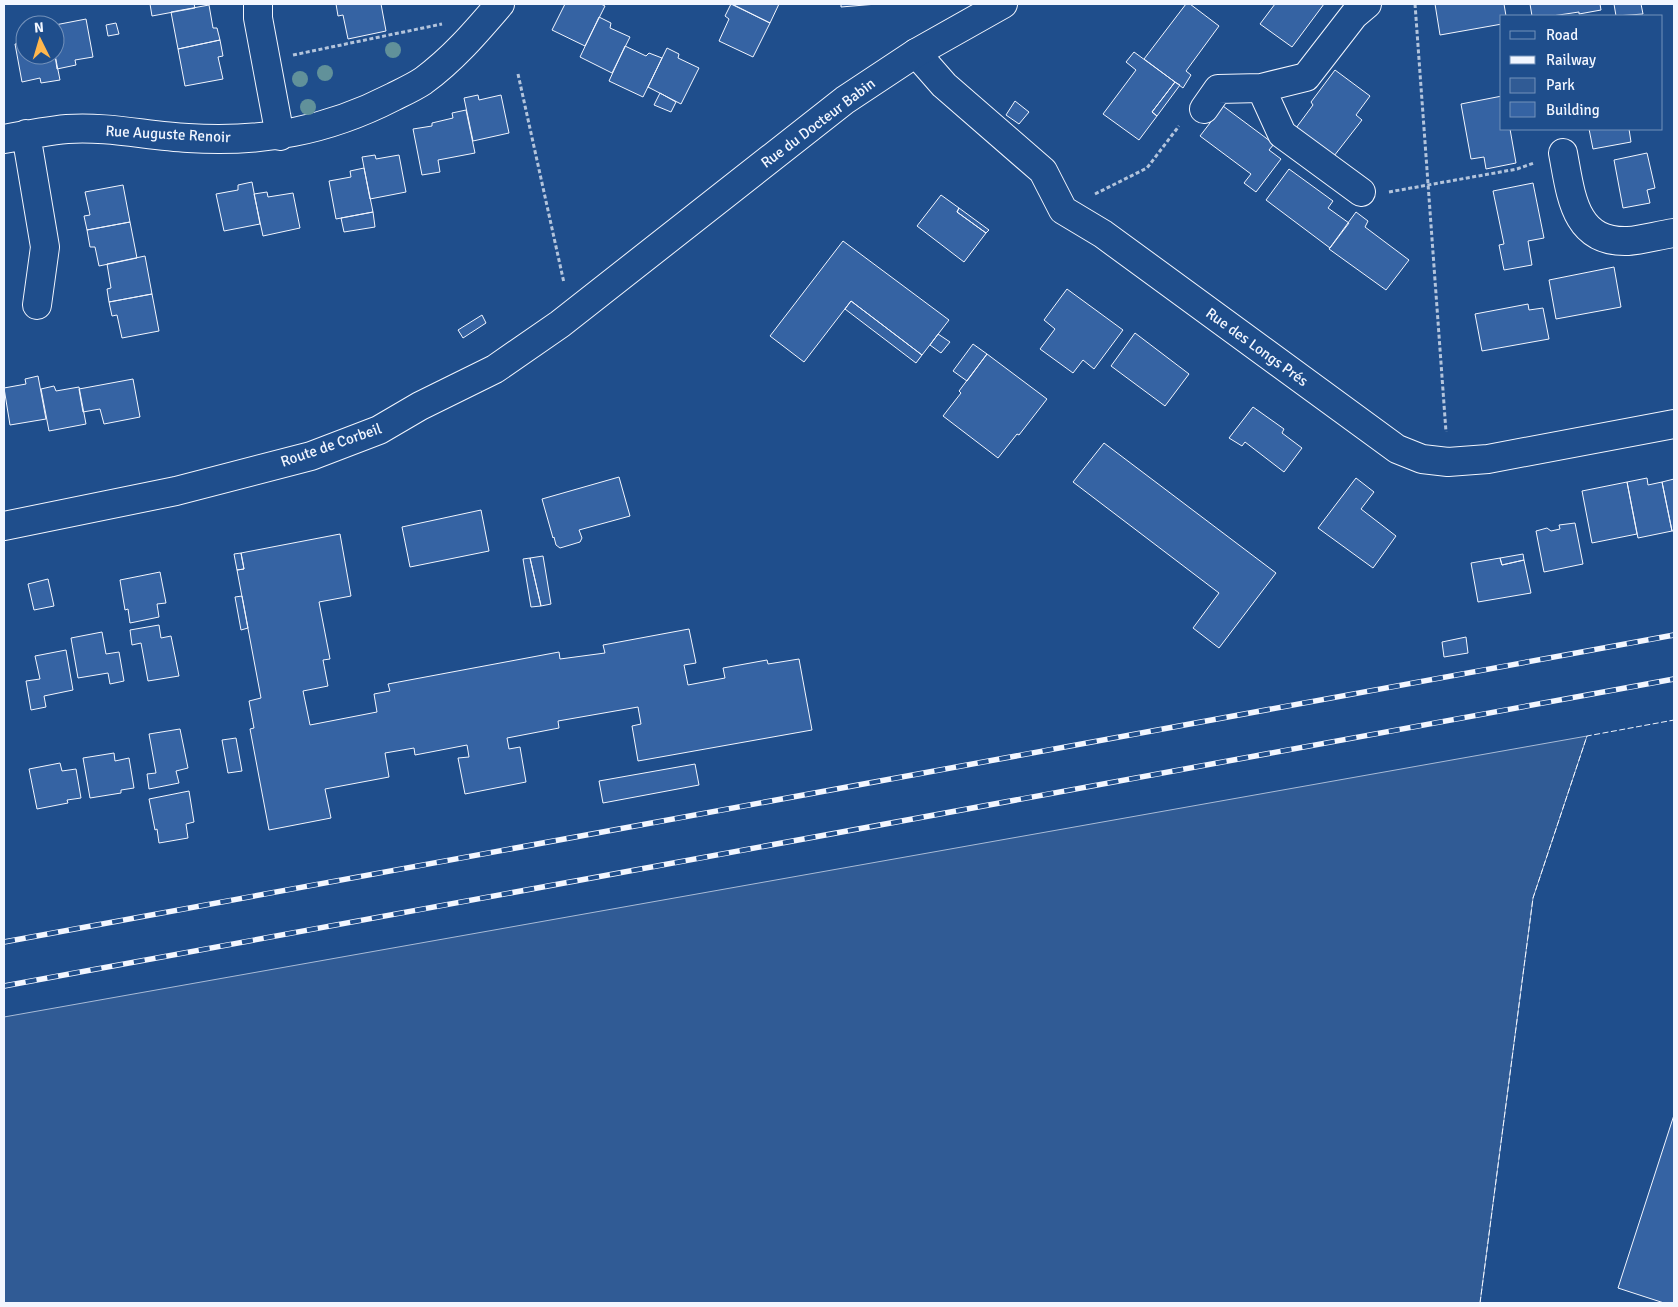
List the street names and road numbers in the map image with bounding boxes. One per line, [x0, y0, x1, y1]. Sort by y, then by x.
street label: Rue du Docteur Babin [757, 74, 879, 172]
street label: Rue Auguste Renoir [105, 122, 232, 146]
street label: Rue des Longs Prés [1202, 304, 1312, 390]
street label: Route de Corbeil [278, 419, 384, 471]

